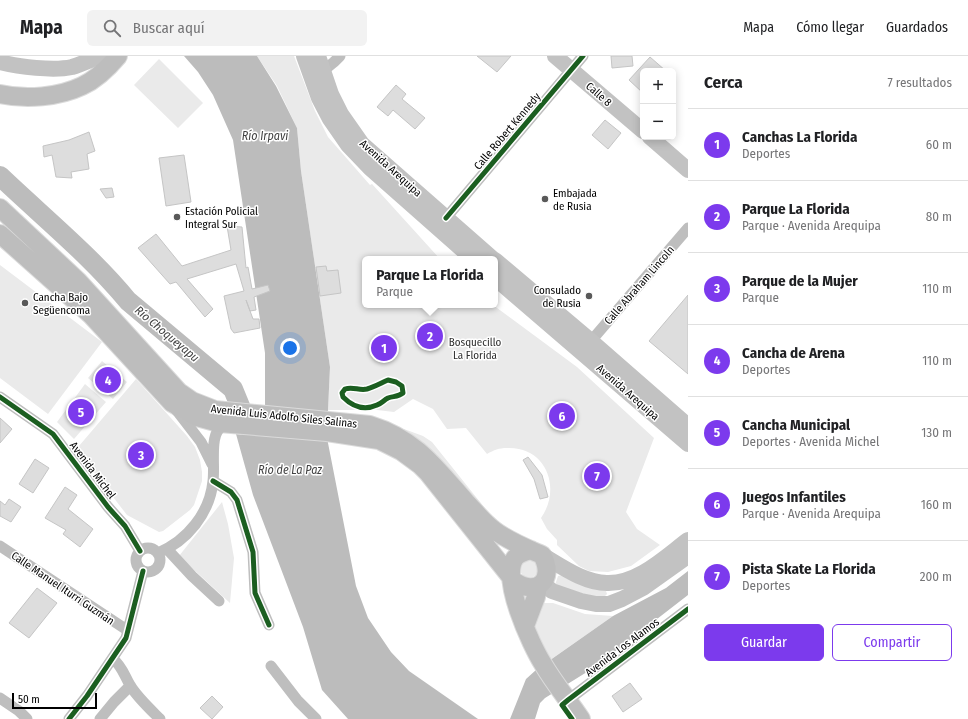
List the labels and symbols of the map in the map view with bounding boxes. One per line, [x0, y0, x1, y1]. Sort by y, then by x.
street label: Calle 8 [583, 80, 615, 109]
street label: Calle Robert Kennedy [471, 90, 543, 172]
water label: Río Irpavi [242, 129, 288, 143]
street label: Avenida Arequipa [357, 137, 424, 200]
place label: Embajada de Rusia [553, 187, 597, 213]
marker: Embajada de Rusia [540, 194, 550, 204]
place label: Estación Policial Integral Sur [185, 205, 258, 231]
marker: Estación Policial Integral Sur [172, 212, 182, 222]
street label: Calle Abraham Lincoln [602, 243, 677, 327]
place label: Consulado de Rusia [534, 284, 581, 310]
place label: Cancha Bajo Següencoma [33, 291, 90, 317]
marker: Consulado de Rusia [584, 291, 594, 301]
marker: Cancha Bajo Següencoma [20, 298, 30, 308]
water label: Río Choqueyapu [132, 303, 202, 365]
pin: 2 [417, 321, 443, 351]
pin: 1 [371, 333, 397, 363]
park label: Bosquecillo La Florida [449, 336, 502, 362]
your location [280, 338, 300, 358]
street label: Avenida Arequipa [594, 362, 662, 423]
pin: 4 [95, 365, 121, 395]
pin: 5 [68, 397, 94, 427]
pin: 6 [549, 401, 575, 431]
street label: Avenida Luis Adolfo Siles Salinas [210, 402, 358, 431]
street label: Avenida Michel [67, 439, 118, 501]
pin: 3 [128, 440, 154, 470]
pin: 7 [584, 461, 610, 491]
water label: Río de La Paz [258, 463, 322, 477]
street label: Calle Manuel Iturri Guzmán [9, 549, 117, 628]
street label: Avenida Los Alamos [583, 615, 662, 679]
scale bar [12, 691, 97, 710]

